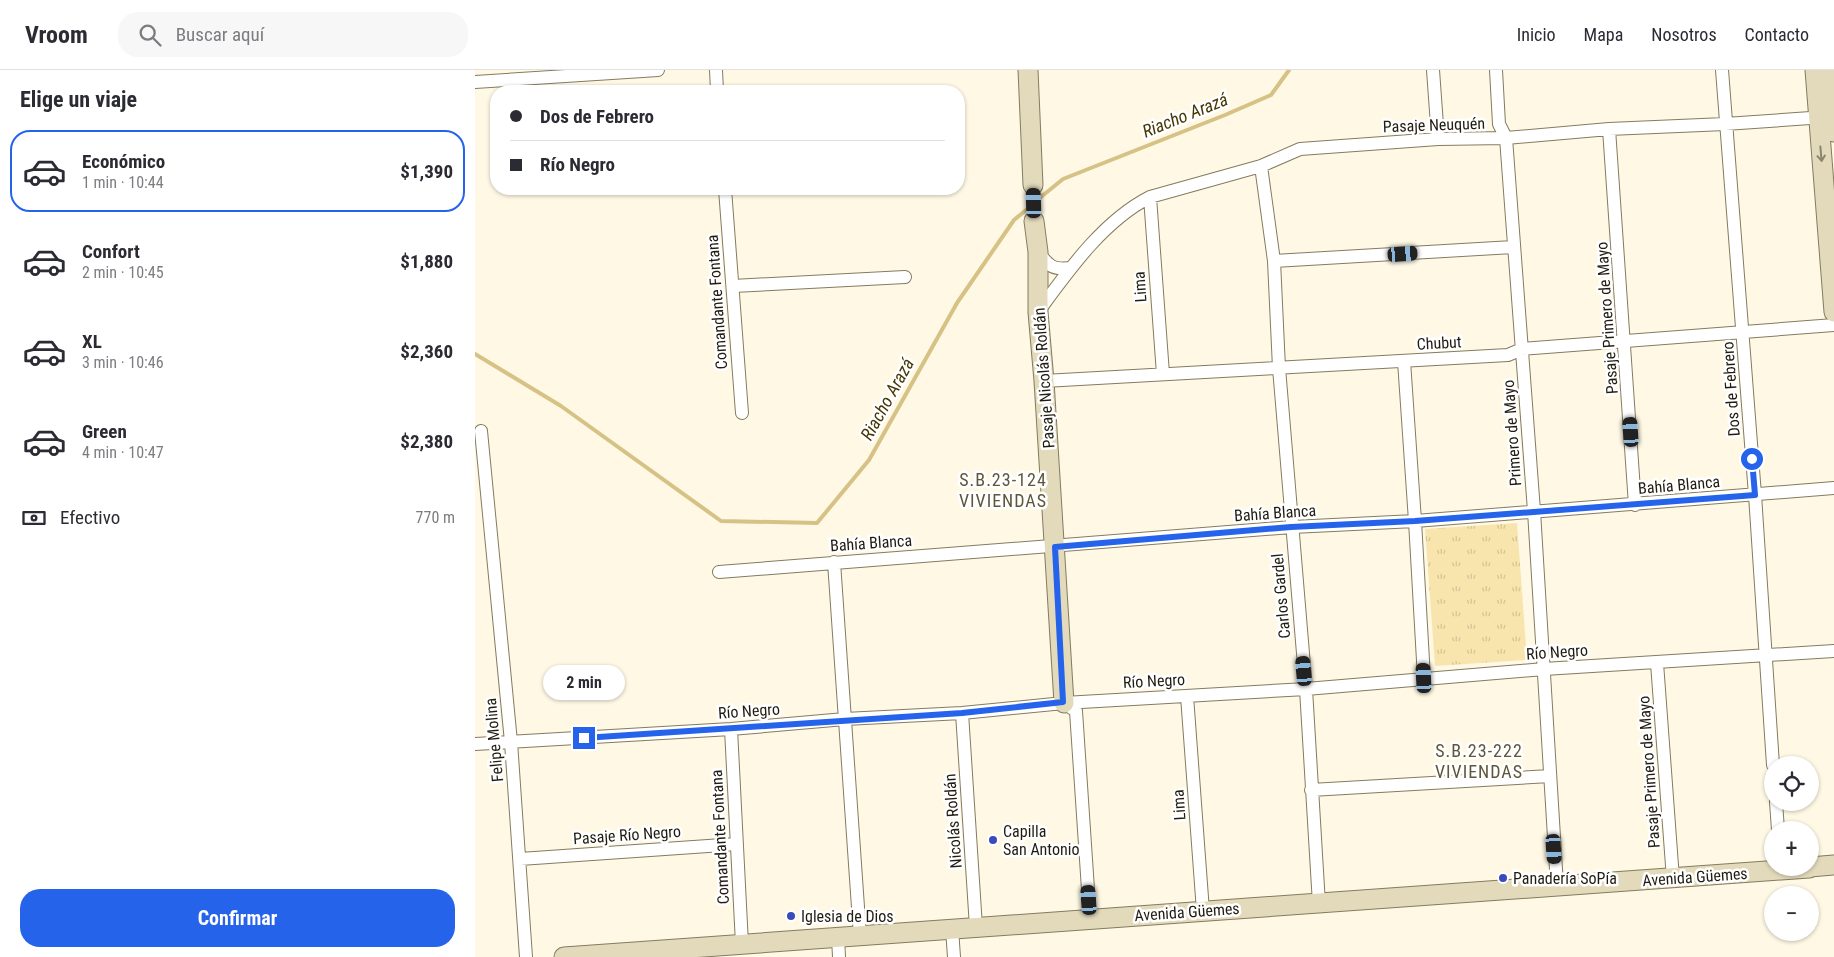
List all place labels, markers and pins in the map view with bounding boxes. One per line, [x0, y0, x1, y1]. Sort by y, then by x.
place label: Capilla San Antonio [1003, 822, 1079, 859]
marker: Capilla San Antonio [987, 834, 999, 846]
place label: Panadería SoPía [1513, 869, 1617, 888]
marker: Panadería SoPía [1497, 872, 1509, 884]
place label: Iglesia de Dios [801, 907, 894, 926]
marker: Iglesia de Dios [785, 910, 797, 922]

